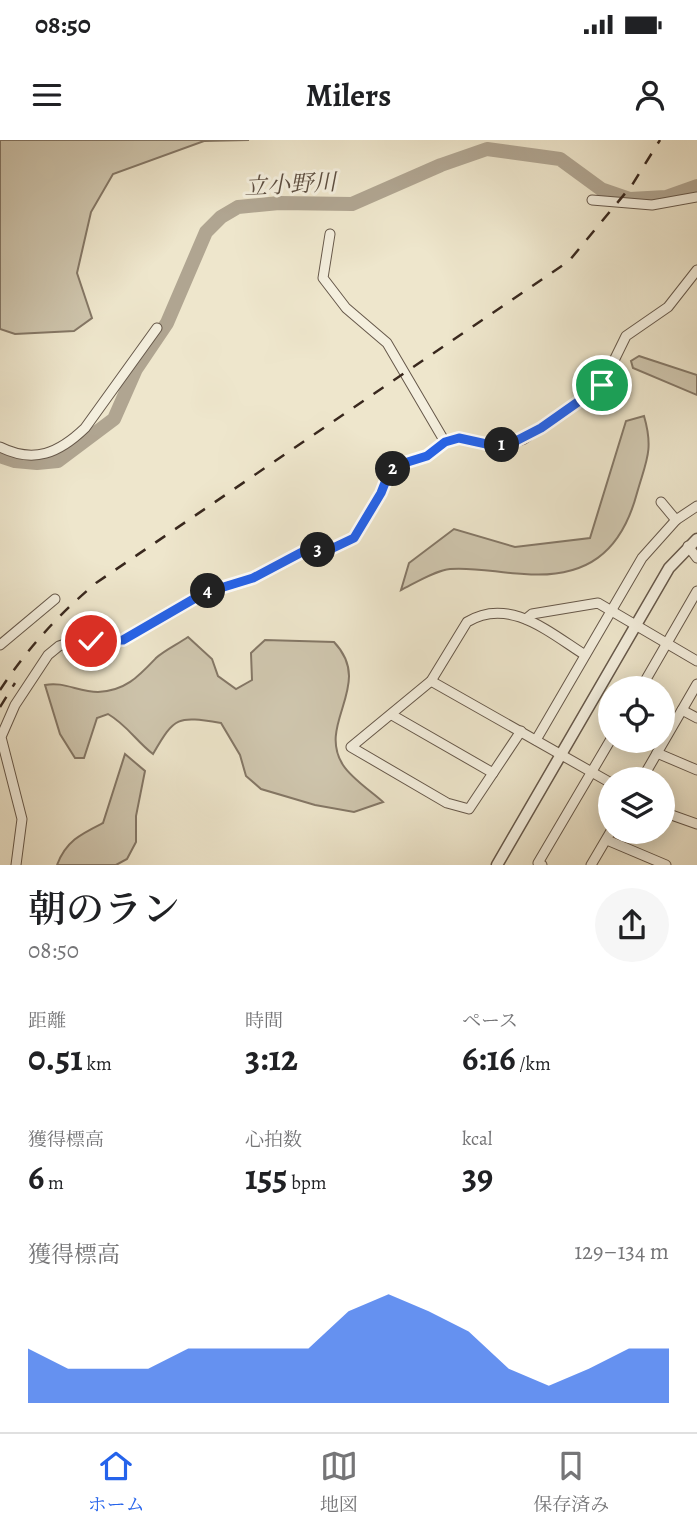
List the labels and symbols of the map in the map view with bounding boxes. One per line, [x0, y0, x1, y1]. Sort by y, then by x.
water label: 立小野川 [243, 166, 340, 202]
pin [572, 355, 632, 415]
pin: 1 [484, 428, 520, 462]
pin: 2 [376, 452, 410, 486]
pin: 3 [300, 532, 336, 568]
pin: 4 [190, 574, 226, 608]
pin [61, 611, 121, 671]

